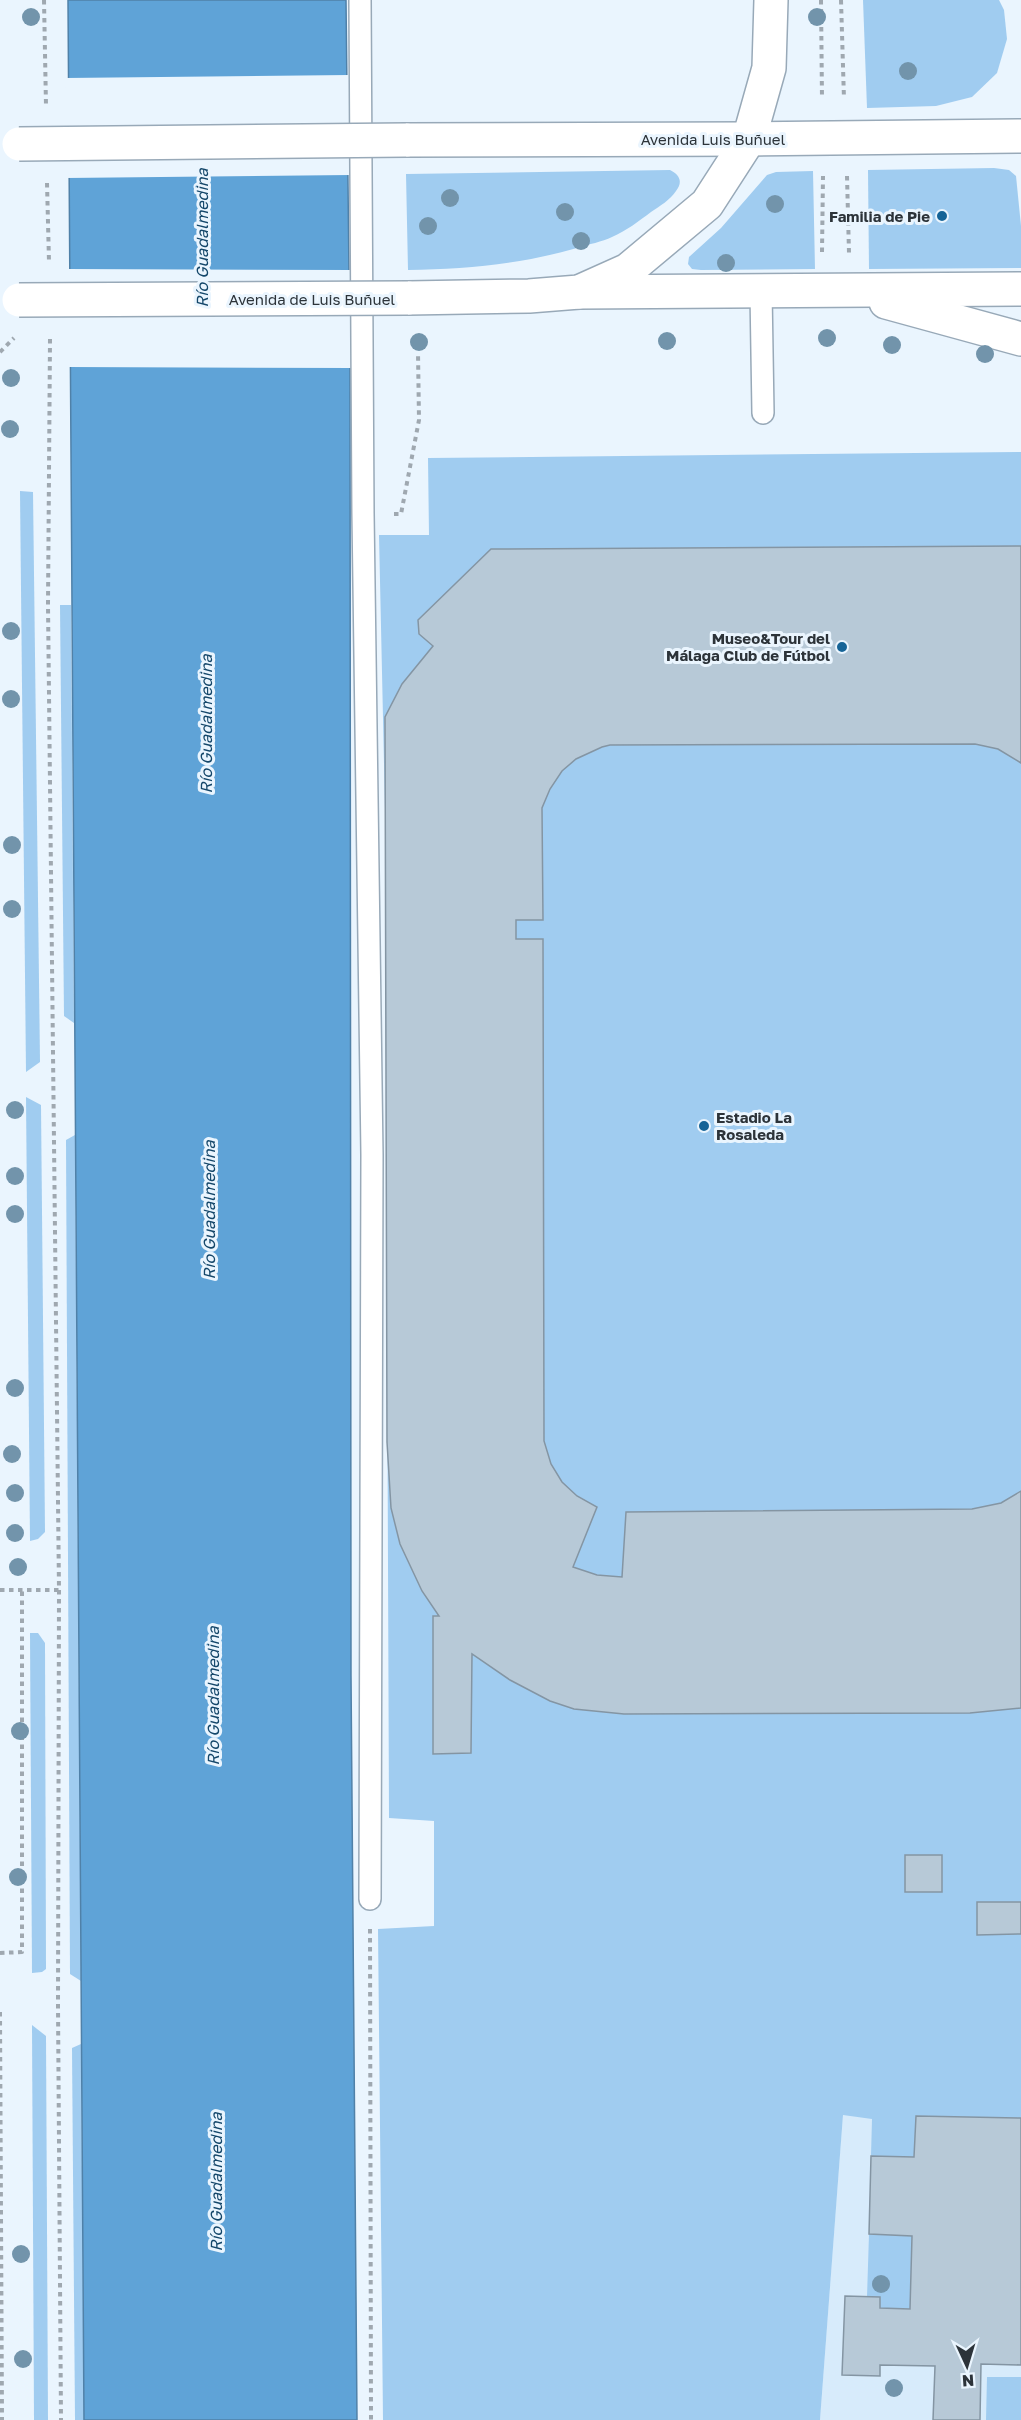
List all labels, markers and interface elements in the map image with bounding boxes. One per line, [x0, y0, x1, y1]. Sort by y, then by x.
street label: Avenida Luis Buñuel [641, 130, 786, 148]
water label: Río Guadalmedina [192, 167, 212, 308]
place label: Familia de Pie [829, 207, 930, 225]
marker: Familia de Pie [935, 209, 949, 223]
street label: Avenida de Luis Buñuel [229, 290, 395, 308]
place label: Museo&Tour del Málaga Club de Fútbol [666, 629, 830, 664]
marker: Museo&Tour del Málaga Club de Fútbol [835, 640, 849, 654]
water label: Río Guadalmedina [196, 653, 216, 794]
place label: Estadio La Rosaleda [716, 1108, 792, 1143]
marker: Estadio La Rosaleda [697, 1119, 711, 1133]
water label: Río Guadalmedina [199, 1139, 219, 1280]
water label: Río Guadalmedina [203, 1625, 223, 1766]
water label: Río Guadalmedina [206, 2111, 226, 2252]
north arrow [937, 2336, 997, 2396]
text: N [961, 2371, 975, 2391]

